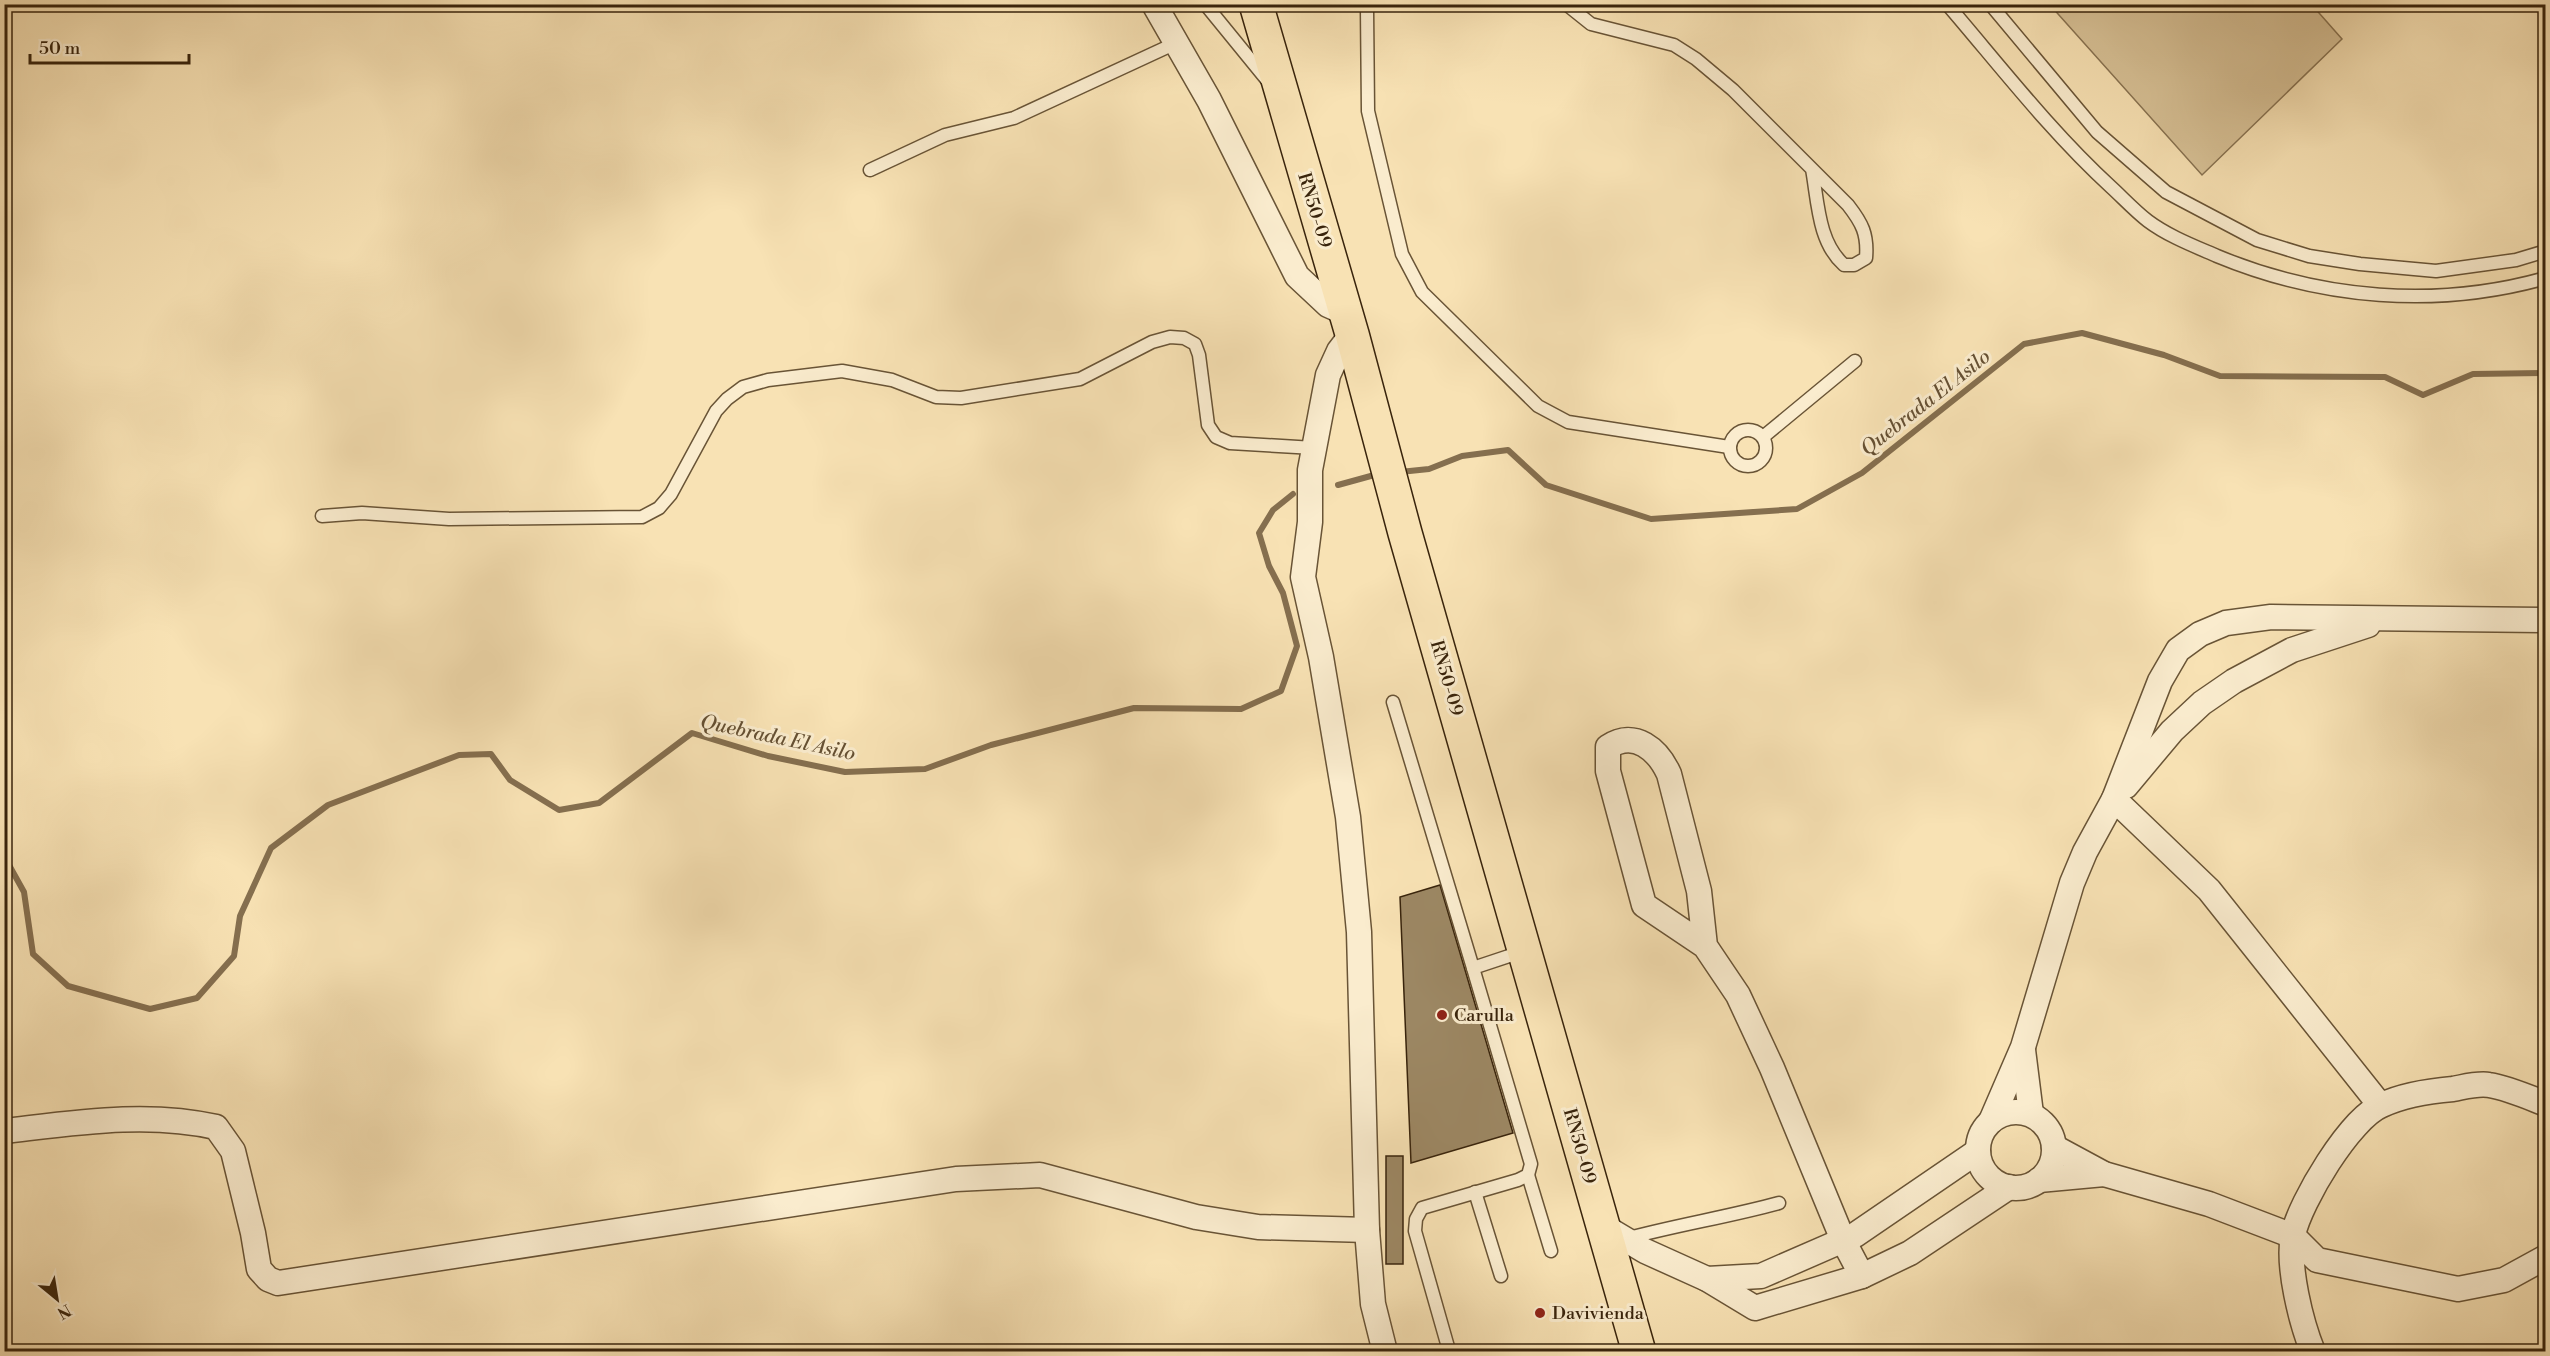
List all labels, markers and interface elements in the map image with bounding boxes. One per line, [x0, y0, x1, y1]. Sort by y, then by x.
scale bar [30, 27, 189, 65]
text: 50 m [39, 37, 81, 60]
street label: RN50-09 [1292, 170, 1337, 251]
water label: Quebrada El Asilo [1856, 345, 1996, 462]
street label: RN50-09 [1425, 638, 1468, 719]
water label: Quebrada El Asilo [698, 710, 858, 767]
place label: Carulla [1454, 1004, 1515, 1027]
marker: Carulla [1435, 1008, 1449, 1022]
street label: RN50-09 [1558, 1106, 1601, 1187]
north arrow [27, 1269, 87, 1329]
text: N [53, 1299, 74, 1323]
place label: Davivienda [1552, 1302, 1645, 1325]
marker: Davivienda [1533, 1306, 1547, 1320]

